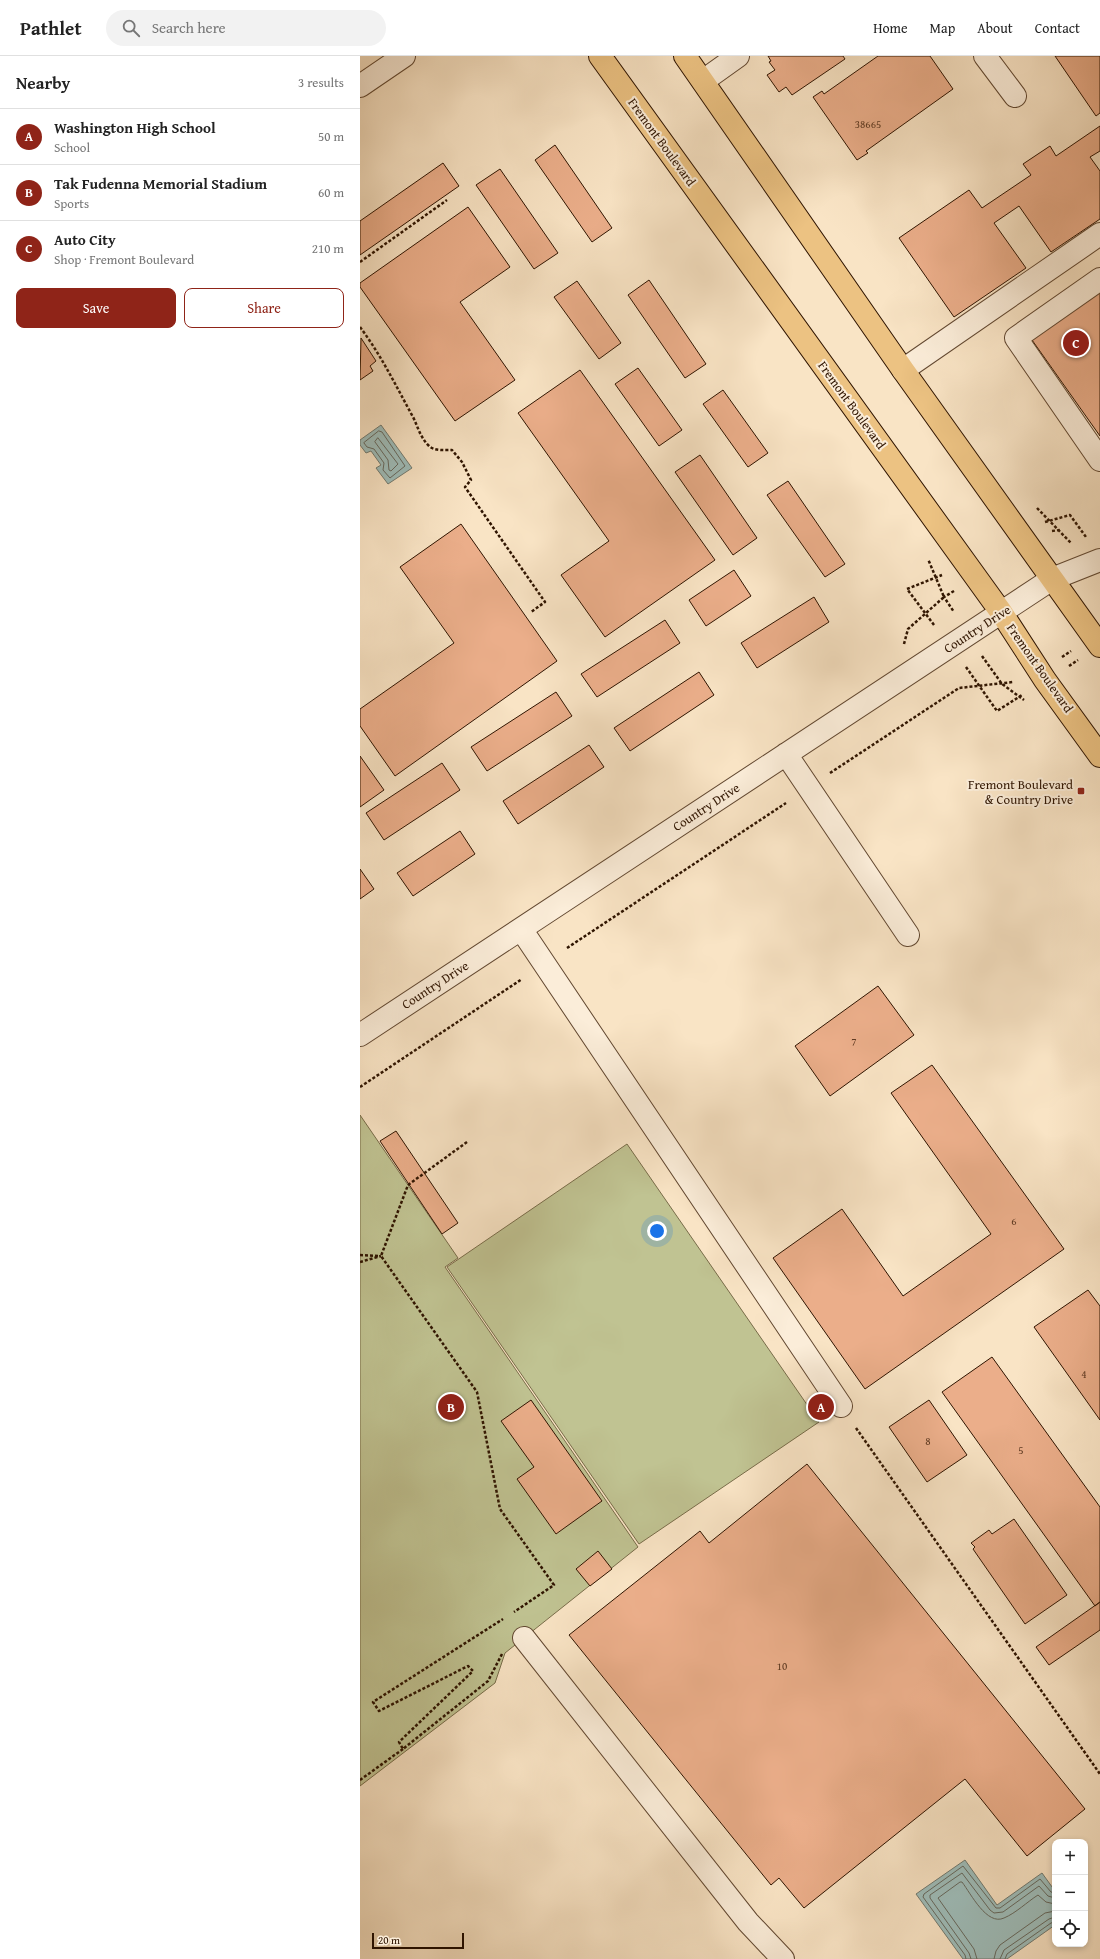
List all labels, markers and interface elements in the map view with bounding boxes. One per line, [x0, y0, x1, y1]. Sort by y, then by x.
search box [106, 10, 386, 46]
text: Pathlet [20, 14, 82, 42]
icon: search [120, 17, 142, 39]
text: Search here [152, 17, 226, 38]
text: Home [873, 18, 908, 38]
text: Map [930, 18, 955, 38]
text: About [977, 18, 1013, 38]
text: Contact [1035, 18, 1080, 38]
text: Nearby [16, 70, 70, 95]
text: 3 results [298, 73, 344, 92]
street label: Fremont Boulevard [623, 94, 701, 190]
house number: 38665 [855, 116, 881, 132]
text: Washington High School [54, 117, 216, 138]
text: A [25, 127, 33, 146]
text: 50 m [318, 127, 344, 146]
text: School [54, 138, 90, 157]
text: Tak Fudenna Memorial Stadium [54, 173, 267, 194]
text: B [25, 183, 33, 202]
text: 60 m [318, 183, 344, 202]
text: Sports [54, 194, 89, 213]
text: Auto City [54, 229, 116, 250]
text: C [25, 239, 33, 258]
text: 210 m [312, 239, 344, 258]
text: Shop · Fremont Boulevard [54, 250, 194, 269]
button: Save [16, 288, 176, 328]
button: Share [184, 288, 344, 328]
pin: C [1063, 328, 1089, 358]
street label: Fremont Boulevard [813, 357, 891, 453]
street label: Country Drive [940, 600, 1014, 658]
street label: Fremont Boulevard [1002, 620, 1078, 716]
place label: Fremont Boulevard & Country Drive [968, 775, 1073, 809]
street label: Country Drive [669, 778, 743, 836]
marker: Fremont Boulevard & Country Drive [1076, 786, 1086, 796]
street label: Country Drive [398, 956, 472, 1014]
house number: 7 [851, 1033, 857, 1049]
house number: 6 [1011, 1213, 1017, 1229]
your location [647, 1221, 667, 1241]
house number: 4 [1081, 1366, 1087, 1382]
pin: B [438, 1392, 464, 1422]
pin: A [808, 1392, 834, 1422]
house number: 8 [925, 1433, 931, 1449]
house number: 5 [1018, 1442, 1024, 1458]
house number: 10 [777, 1658, 787, 1674]
map controls [1052, 1839, 1088, 1947]
button: + [1052, 1839, 1088, 1875]
button: − [1052, 1875, 1088, 1911]
button: locate [1052, 1911, 1088, 1947]
scale bar [372, 1931, 464, 1950]
text: 20 m [378, 1932, 400, 1948]

